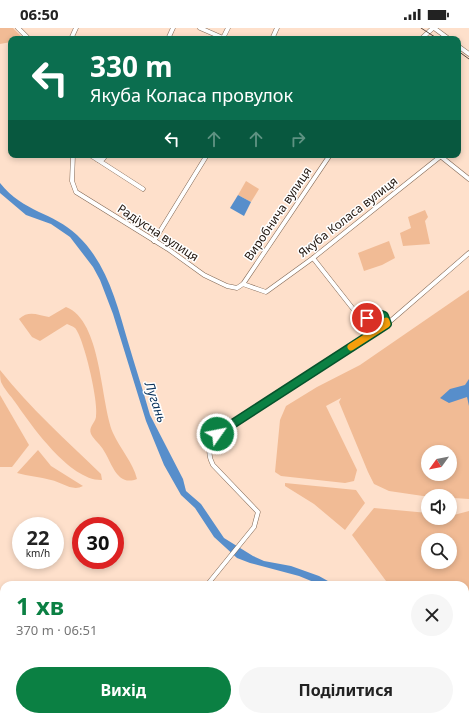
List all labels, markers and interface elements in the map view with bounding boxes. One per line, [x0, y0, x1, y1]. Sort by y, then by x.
text: 06:50 [20, 4, 59, 24]
text: 330 m [90, 47, 173, 85]
icon: left [24, 52, 76, 104]
text: Якуба Коласа провулок [90, 83, 293, 107]
icon: left [161, 128, 183, 150]
icon: ahead [203, 128, 225, 150]
icon: ahead [245, 128, 267, 150]
icon: right [287, 128, 309, 150]
street label: Виробнича вулиця [240, 164, 315, 264]
street label: Якуба Коласа вулиця [294, 172, 401, 261]
street label: Радіусна вулиця [114, 200, 202, 265]
pin [350, 301, 384, 335]
icon: arrive [356, 307, 378, 329]
water label: Лугань [140, 378, 172, 425]
position arrow [196, 413, 238, 455]
north arrow [421, 445, 457, 481]
map controls [421, 445, 457, 569]
button: sound [421, 489, 457, 525]
speed limit sign: 30 [72, 517, 124, 569]
text: 22 [27, 524, 49, 551]
button: search [421, 533, 457, 569]
text: km/h [26, 546, 50, 560]
text: 1 хв [16, 589, 64, 622]
button: close [411, 594, 453, 636]
text: 370 m · 06:51 [16, 621, 97, 639]
button: Вихід [16, 667, 231, 713]
button: Поділитися [239, 667, 453, 713]

